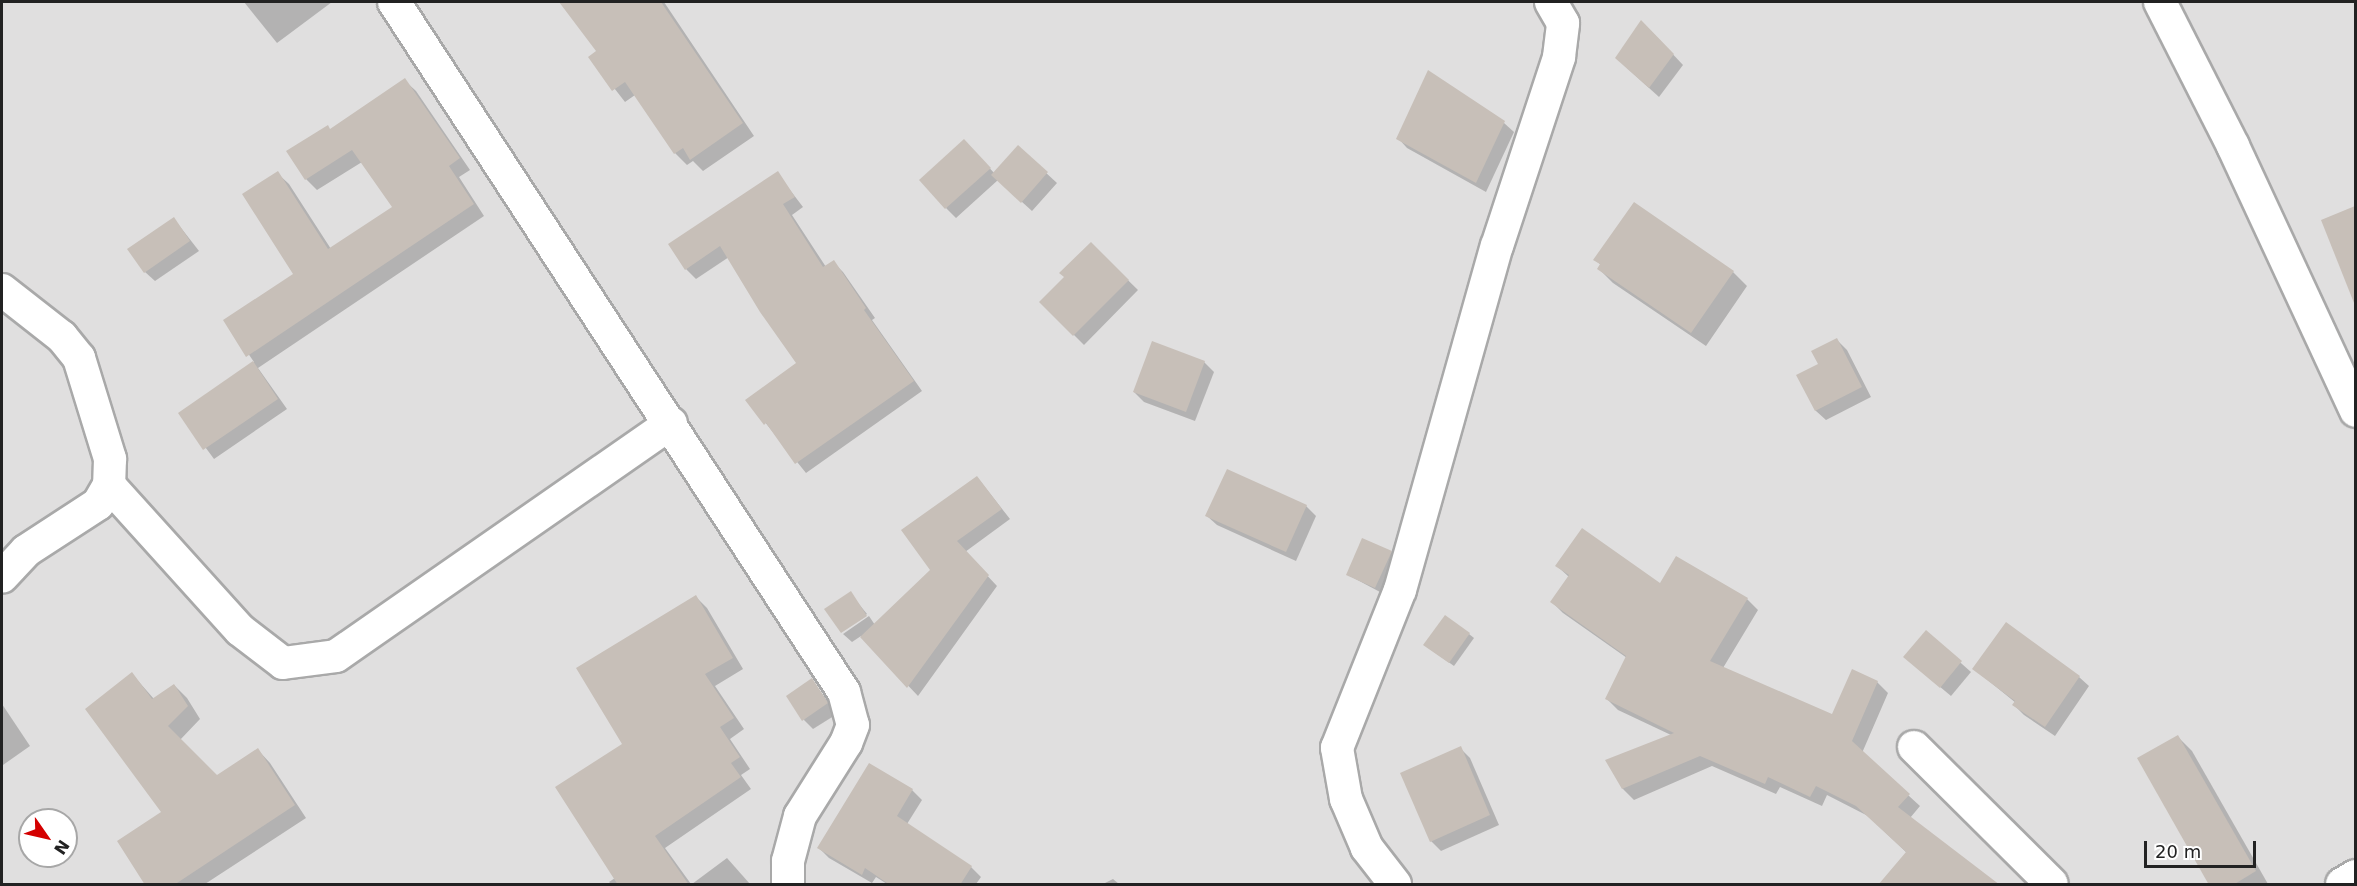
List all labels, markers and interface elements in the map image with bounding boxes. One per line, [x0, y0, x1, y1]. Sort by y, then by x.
north arrow [18, 808, 78, 868]
scale bar [2147, 829, 2260, 867]
text: N [50, 836, 73, 858]
text: 20 m [2155, 841, 2201, 862]

